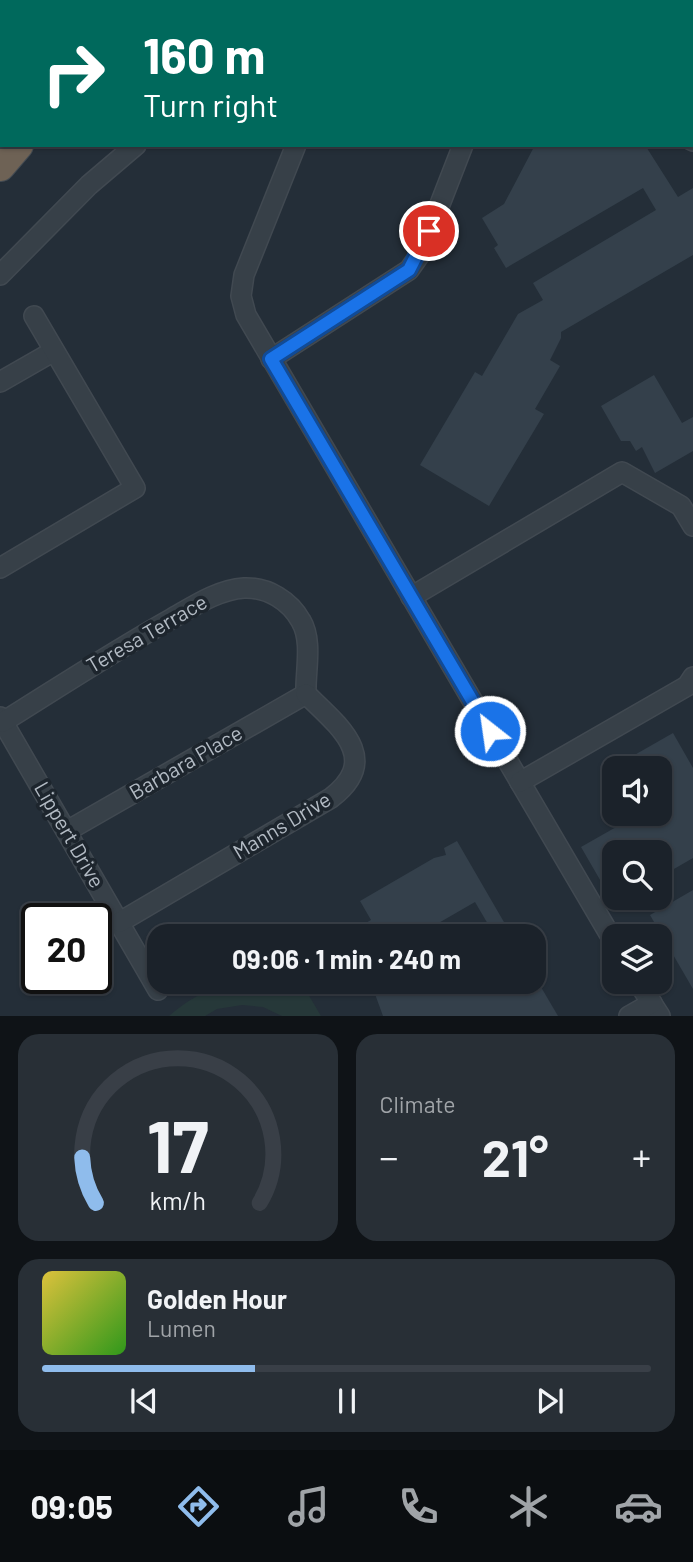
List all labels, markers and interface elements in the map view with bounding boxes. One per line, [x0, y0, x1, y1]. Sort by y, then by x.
text: 160 m [143, 25, 265, 84]
icon: right [28, 28, 119, 119]
text: Turn right [143, 85, 278, 123]
pin [399, 201, 459, 261]
icon: arrive [410, 212, 448, 250]
street label: Teresa Terrace [82, 588, 211, 677]
position arrow [453, 694, 527, 768]
street label: Barbara Place [124, 719, 246, 804]
map controls [602, 756, 672, 994]
button: sound [602, 756, 672, 826]
street label: Lippert Drive [30, 777, 111, 892]
street label: Manns Drive [228, 786, 335, 864]
button: search [602, 840, 672, 910]
speed limit sign: 20 [21, 903, 112, 994]
button: layers [602, 924, 672, 994]
text: 09:06 · 1 min · 240 m [232, 943, 461, 974]
text: Climate [380, 1090, 456, 1118]
text: 17 [147, 1101, 209, 1189]
text: 21° [482, 1125, 549, 1187]
text: − [380, 1133, 399, 1179]
text: + [632, 1133, 651, 1179]
text: km/h [149, 1185, 206, 1215]
text: Golden Hour [147, 1283, 287, 1314]
text: Lumen [147, 1314, 216, 1342]
icon: previous [125, 1382, 163, 1420]
icon: pause [328, 1382, 366, 1420]
icon: next [531, 1382, 569, 1420]
icon: directions [174, 1482, 223, 1531]
icon: music [284, 1482, 333, 1531]
icon: phone [394, 1482, 443, 1531]
icon: climate [504, 1482, 553, 1531]
icon: car [614, 1482, 663, 1531]
text: 09:05 [30, 1487, 113, 1525]

